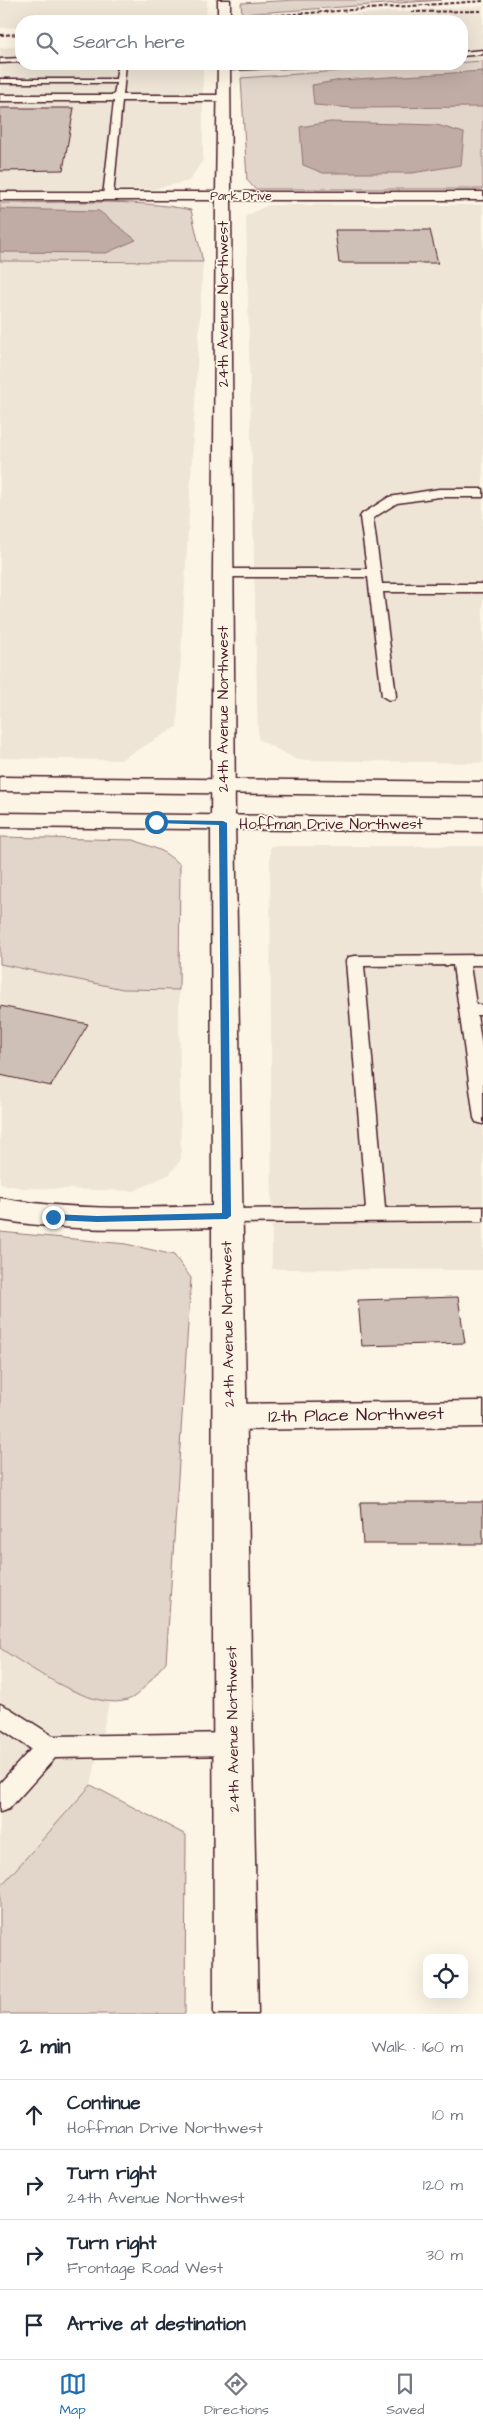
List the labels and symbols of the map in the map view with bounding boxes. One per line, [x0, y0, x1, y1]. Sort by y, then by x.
street label: Park Drive [210, 188, 272, 205]
street label: 24th Avenue Northwest [213, 221, 234, 387]
street label: 24th Avenue Northwest [213, 626, 234, 792]
route start [145, 811, 168, 834]
street label: Hoffman Drive Northwest [239, 814, 423, 835]
route end [42, 1206, 65, 1229]
street label: 24th Avenue Northwest [216, 1241, 240, 1407]
street label: 12th Place Northwest [268, 1401, 445, 1429]
street label: 24th Avenue Northwest [221, 1646, 245, 1812]

